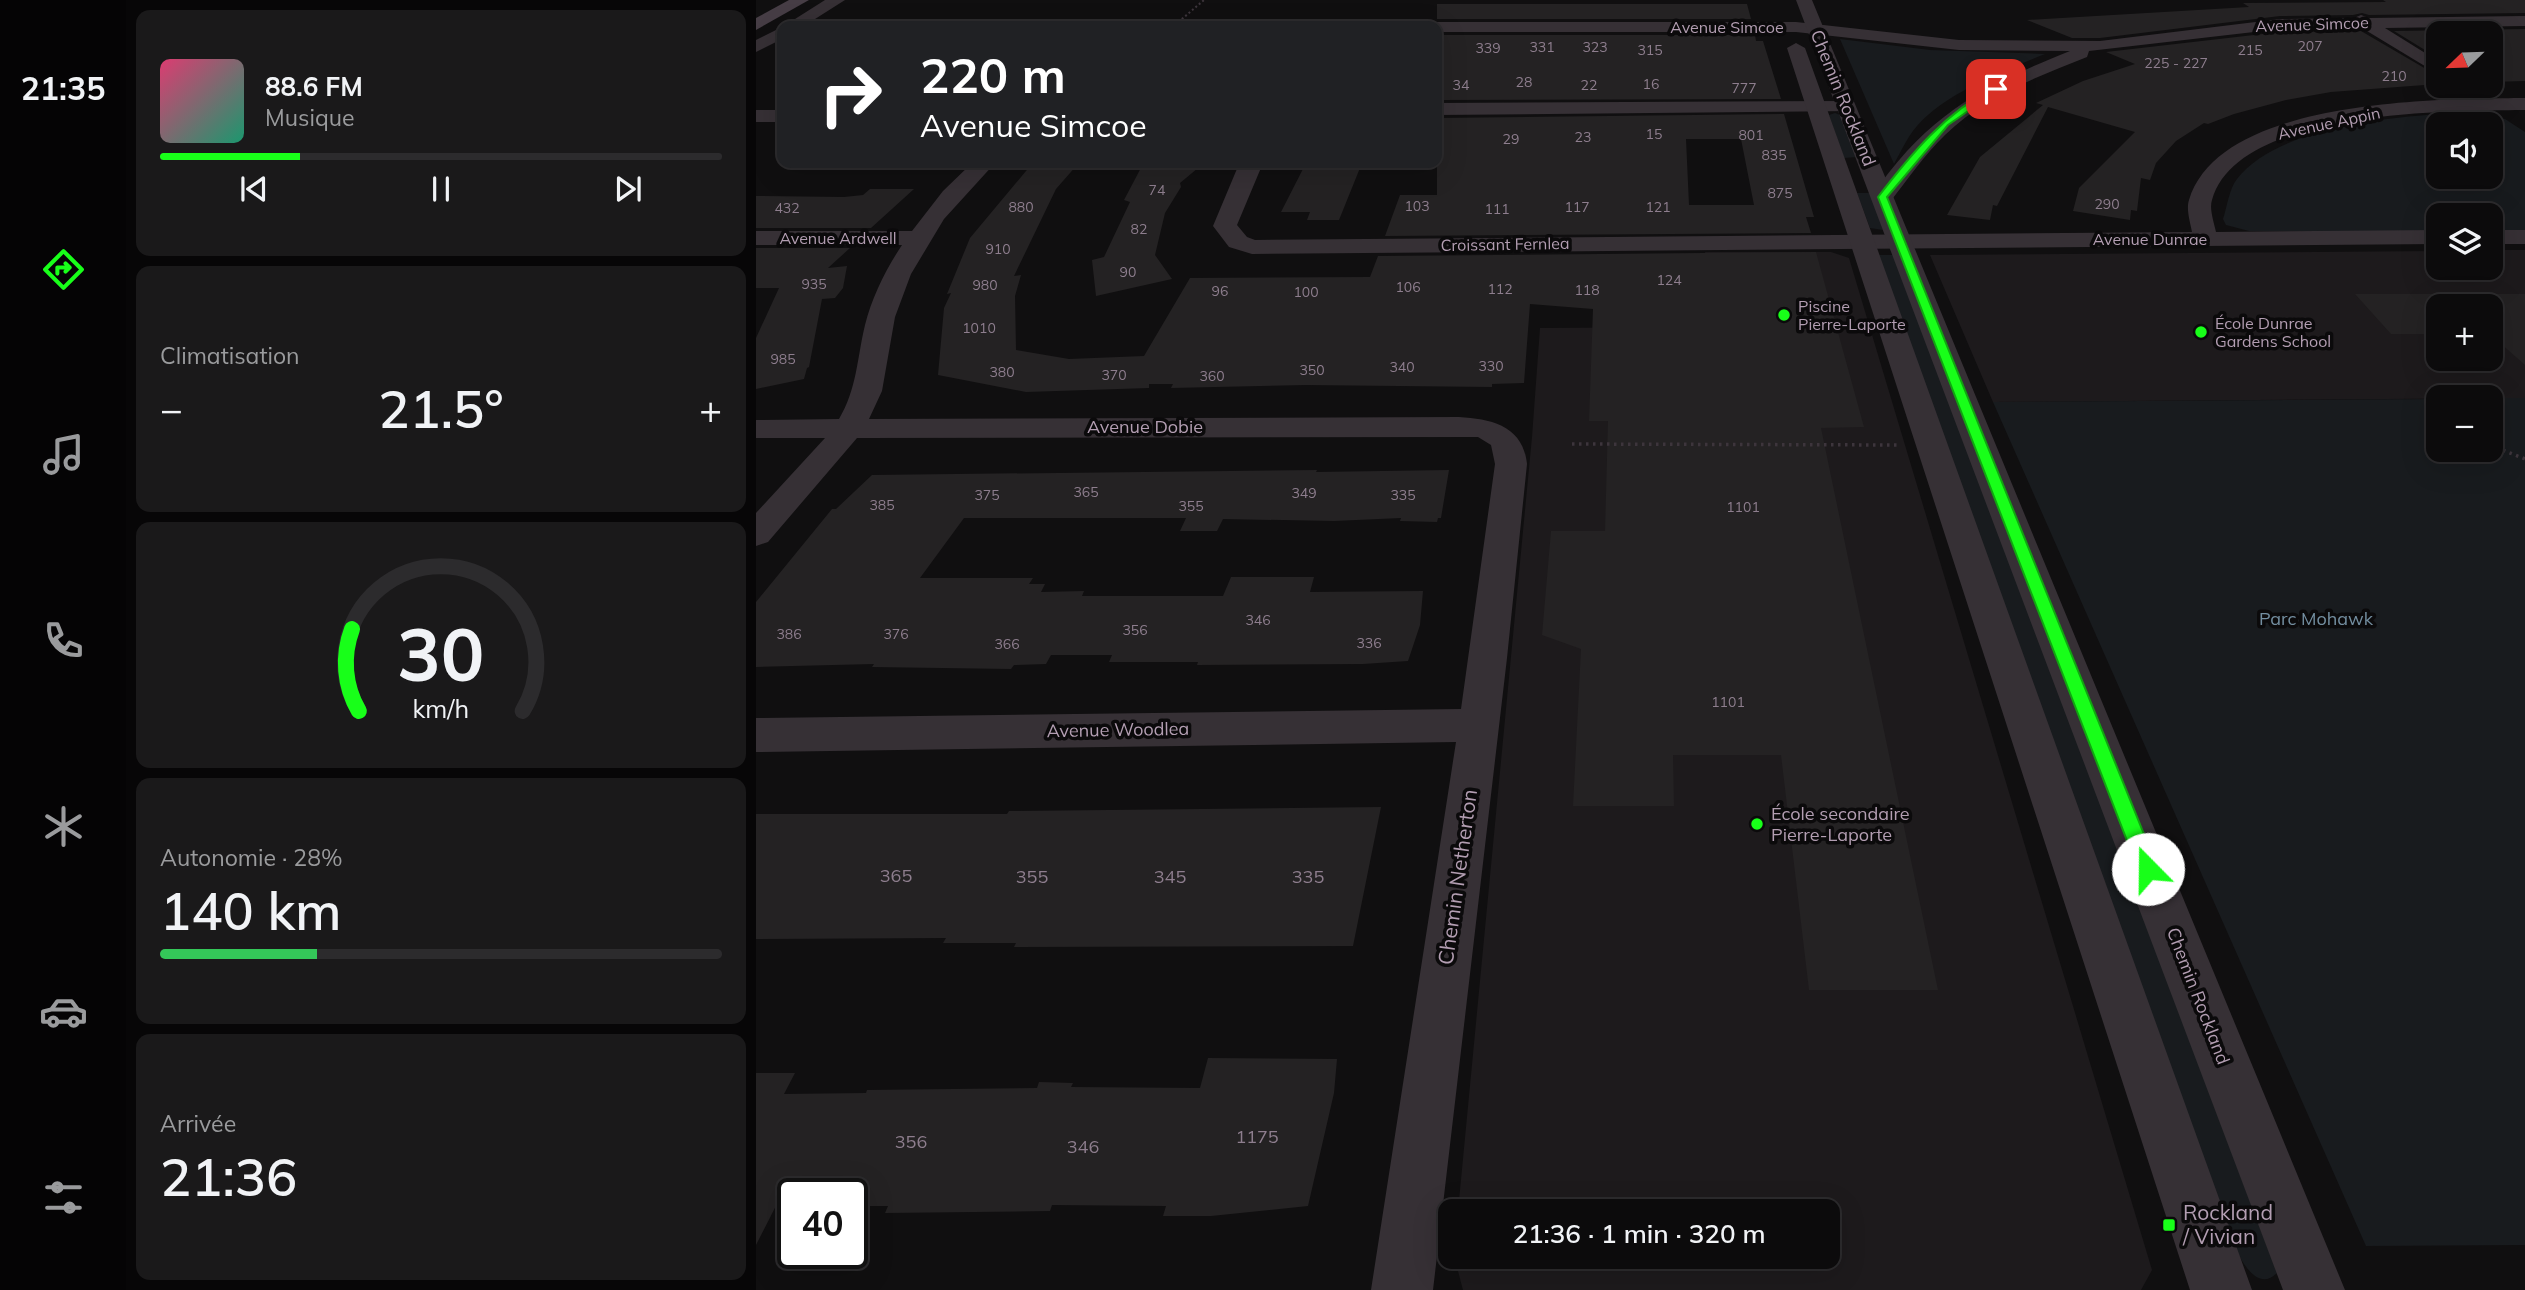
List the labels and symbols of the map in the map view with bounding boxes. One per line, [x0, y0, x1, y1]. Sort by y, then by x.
street label: Avenue Simcoe [2255, 12, 2369, 36]
street label: Avenue Simcoe [1670, 17, 1784, 37]
north arrow [2426, 21, 2502, 98]
street label: Chemin Rockland [1806, 26, 1881, 169]
house number: 207 [2297, 37, 2323, 55]
house number: 331 [1529, 38, 1555, 56]
house number: 323 [1582, 38, 1608, 56]
house number: 339 [1475, 39, 1501, 57]
house number: 315 [1637, 41, 1663, 59]
house number: 215 [2237, 41, 2263, 59]
house number: 225 - 227 [2144, 54, 2208, 72]
pin [1966, 59, 2026, 119]
house number: 210 [2381, 67, 2407, 85]
house number: 28 [1516, 73, 1532, 91]
house number: 16 [1643, 75, 1659, 93]
house number: 34 [1453, 76, 1470, 94]
house number: 22 [1581, 76, 1597, 94]
house number: 777 [1731, 79, 1757, 97]
street label: Avenue Appin [2276, 102, 2382, 144]
house number: 15 [1646, 125, 1662, 143]
house number: 801 [1738, 126, 1764, 144]
house number: 23 [1575, 128, 1591, 146]
house number: 29 [1503, 130, 1519, 148]
house number: 835 [1761, 146, 1787, 164]
house number: 74 [1149, 181, 1166, 199]
house number: 875 [1767, 184, 1793, 202]
house number: 290 [2094, 195, 2120, 213]
house number: 103 [1404, 197, 1430, 215]
house number: 880 [1008, 198, 1034, 216]
house number: 117 [1564, 198, 1590, 216]
house number: 121 [1645, 198, 1671, 216]
house number: 432 [774, 199, 800, 217]
house number: 111 [1484, 200, 1510, 218]
house number: 82 [1131, 220, 1147, 238]
street label: Avenue Ardwell [779, 228, 897, 248]
street label: Avenue Dunrae [2093, 229, 2207, 249]
street label: Croissant Fernlea [1440, 233, 1570, 255]
house number: 910 [985, 240, 1011, 258]
house number: 90 [1120, 263, 1136, 281]
house number: 124 [1656, 271, 1682, 289]
house number: 935 [801, 275, 827, 293]
house number: 980 [972, 276, 998, 294]
house number: 106 [1395, 278, 1421, 296]
house number: 112 [1487, 280, 1513, 298]
house number: 118 [1574, 281, 1600, 299]
house number: 96 [1212, 282, 1228, 300]
house number: 100 [1293, 283, 1319, 301]
place label: Piscine Pierre-Laporte [1798, 296, 1906, 334]
marker: Piscine Pierre-Laporte [1776, 307, 1792, 323]
place label: École Dunrae Gardens School [2215, 313, 2331, 351]
house number: 1010 [962, 319, 996, 337]
marker: École Dunrae Gardens School [2193, 324, 2209, 340]
house number: 985 [770, 350, 796, 368]
house number: 330 [1478, 357, 1504, 375]
house number: 340 [1389, 358, 1415, 376]
house number: 350 [1299, 361, 1325, 379]
house number: 380 [989, 363, 1015, 381]
house number: 370 [1101, 366, 1127, 384]
house number: 360 [1199, 367, 1225, 385]
street label: Avenue Dobie [1087, 415, 1203, 438]
house number: 365 [1073, 483, 1099, 501]
house number: 349 [1291, 484, 1317, 502]
house number: 375 [974, 486, 1000, 504]
house number: 335 [1390, 486, 1416, 504]
house number: 385 [869, 496, 895, 514]
house number: 355 [1178, 497, 1204, 515]
house number: 1101 [1726, 498, 1760, 516]
park label: Parc Mohawk [2259, 607, 2374, 630]
house number: 346 [1245, 611, 1271, 629]
house number: 356 [1122, 621, 1148, 639]
house number: 386 [776, 625, 802, 643]
house number: 376 [883, 625, 909, 643]
house number: 336 [1356, 634, 1382, 652]
house number: 366 [994, 635, 1020, 653]
house number: 1101 [1711, 693, 1745, 711]
street label: Avenue Woodlea [1047, 717, 1189, 742]
street label: Chemin Netherton [1432, 787, 1482, 966]
place label: École secondaire Pierre-Laporte [1771, 802, 1910, 846]
marker: École secondaire Pierre-Laporte [1749, 816, 1765, 832]
position arrow [2111, 832, 2185, 906]
house number: 365 [880, 864, 912, 887]
house number: 355 [1016, 865, 1048, 888]
house number: 345 [1154, 865, 1186, 888]
house number: 335 [1292, 865, 1324, 888]
street label: Chemin Rockland [2162, 924, 2235, 1068]
house number: 1175 [1235, 1125, 1279, 1148]
house number: 356 [895, 1130, 927, 1153]
house number: 346 [1067, 1135, 1099, 1158]
speed limit sign: 40 [777, 1178, 868, 1269]
place label: Rockland / Vivian [2182, 1199, 2273, 1249]
marker: Rockland / Vivian [2161, 1217, 2177, 1233]

